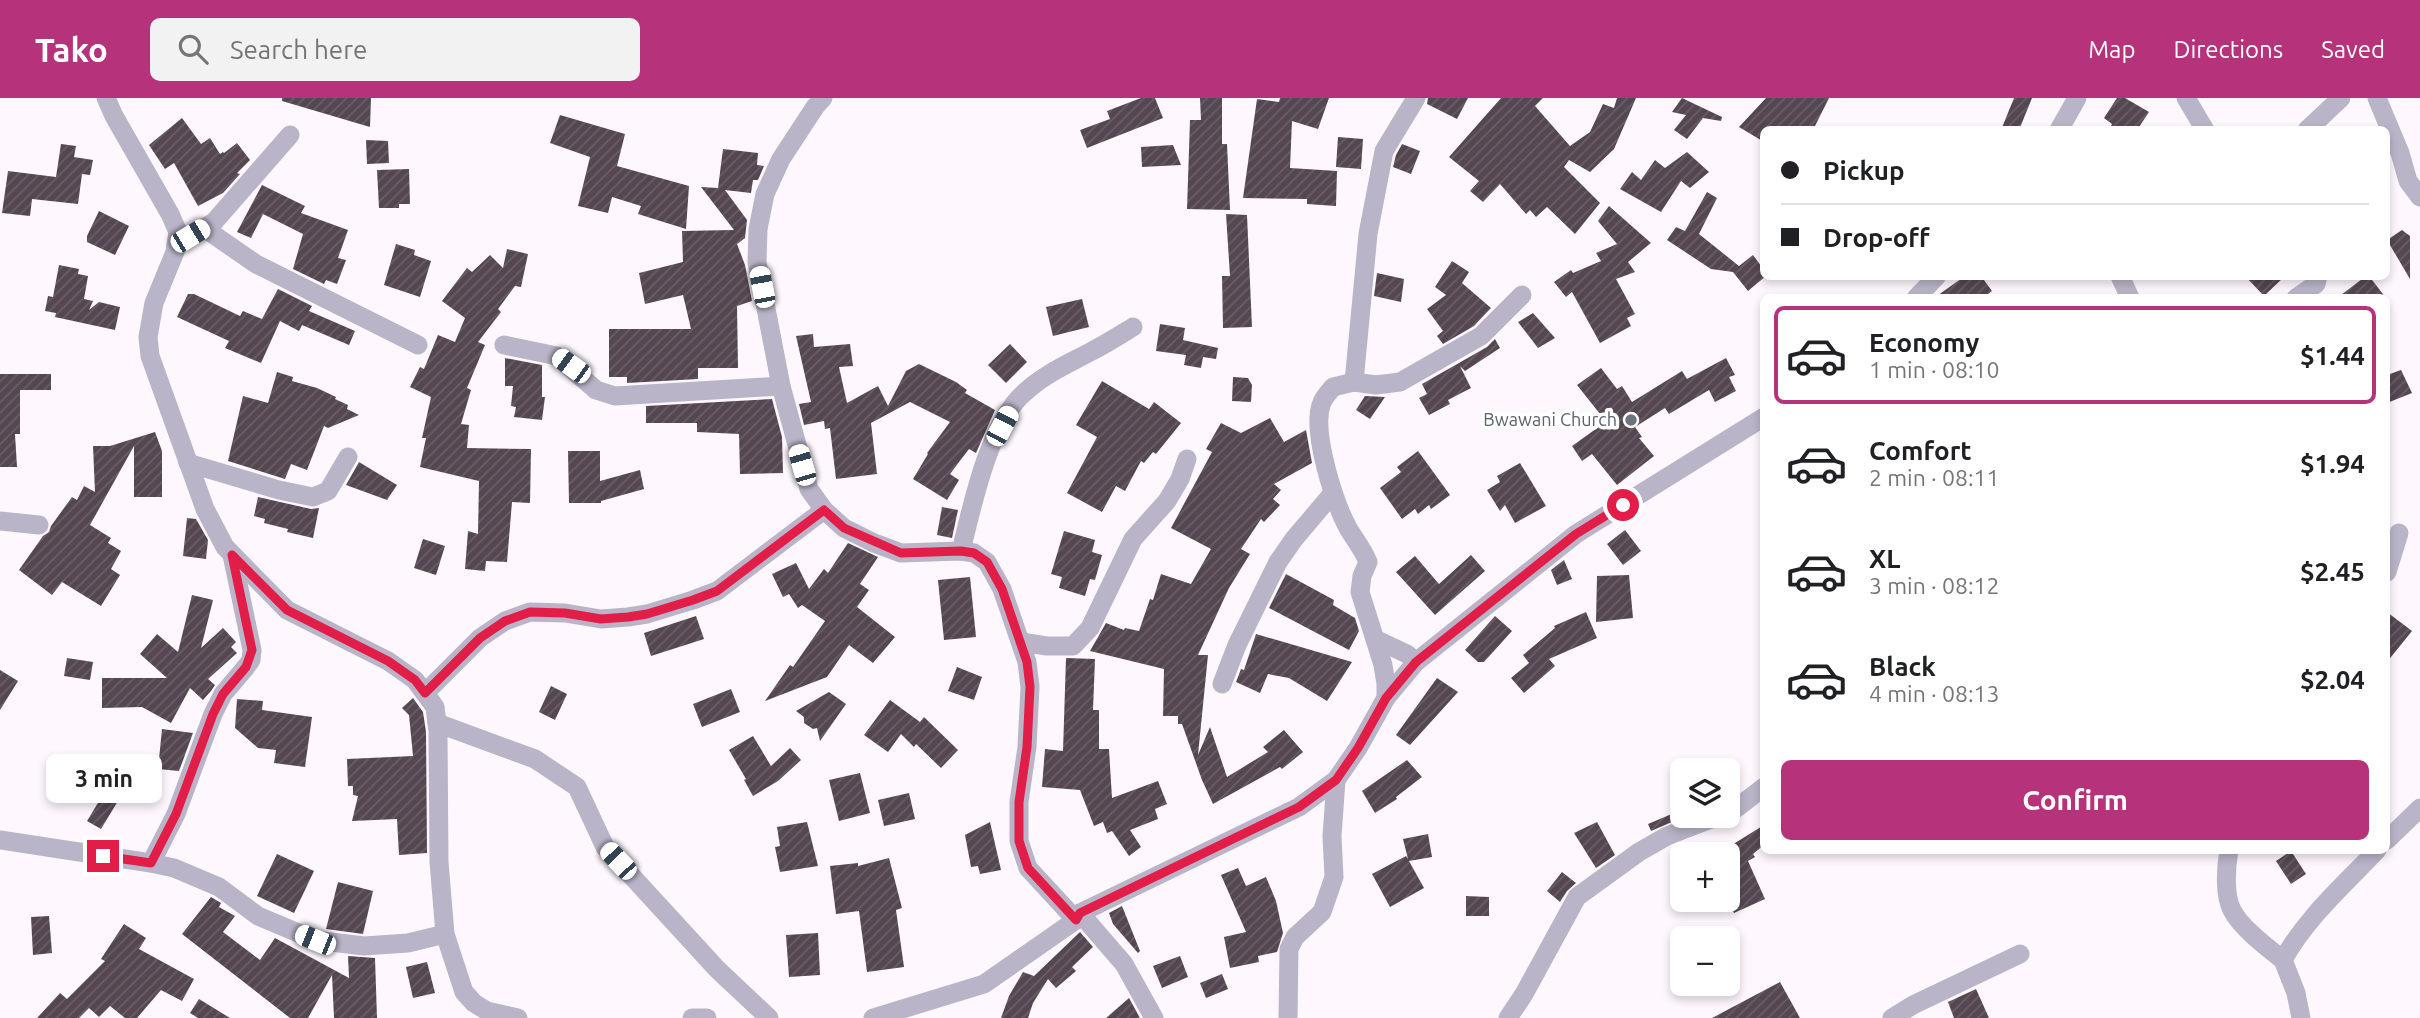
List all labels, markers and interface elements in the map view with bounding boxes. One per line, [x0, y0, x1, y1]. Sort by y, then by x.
search box [150, 18, 640, 81]
icon: search [174, 30, 212, 68]
text: Tako [35, 31, 108, 68]
text: Search here [230, 35, 367, 64]
text: Map [2088, 36, 2135, 63]
text: Directions [2173, 36, 2283, 63]
text: Saved [2321, 36, 2385, 63]
text: Pickup [1823, 156, 1905, 185]
car [167, 216, 214, 256]
text: Drop-off [1823, 223, 1930, 252]
car [748, 264, 777, 310]
icon: car [1785, 324, 1848, 387]
text: Economy [1869, 328, 1979, 357]
text: $1.44 [2300, 341, 2365, 370]
car [548, 345, 595, 387]
text: 1 min · 08:10 [1869, 357, 2000, 382]
car [983, 403, 1022, 449]
place label: Bwawani Church [1483, 409, 1617, 429]
marker: Bwawani Church [1623, 412, 1639, 428]
icon: car [1785, 432, 1848, 495]
text: Comfort [1869, 436, 1972, 465]
car [787, 442, 818, 488]
text: $1.94 [2300, 449, 2365, 478]
text: 2 min · 08:11 [1869, 465, 2000, 490]
route start [1607, 489, 1639, 521]
icon: car [1785, 540, 1848, 603]
text: XL [1869, 544, 1900, 573]
text: $2.45 [2300, 557, 2365, 586]
text: 3 min · 08:12 [1869, 573, 2000, 598]
icon: car [1785, 648, 1848, 711]
text: Black [1869, 652, 1936, 681]
text: $2.04 [2300, 665, 2365, 694]
text: 4 min · 08:13 [1869, 681, 2000, 706]
callout: 3 min [45, 754, 161, 804]
map controls [1670, 758, 1740, 996]
button: layers [1670, 758, 1740, 828]
button: Confirm [1781, 760, 2369, 840]
text: 3 min [75, 766, 133, 791]
car [596, 838, 641, 884]
route end [87, 840, 119, 872]
button: + [1670, 842, 1740, 912]
car [292, 922, 339, 958]
button: − [1670, 926, 1740, 996]

